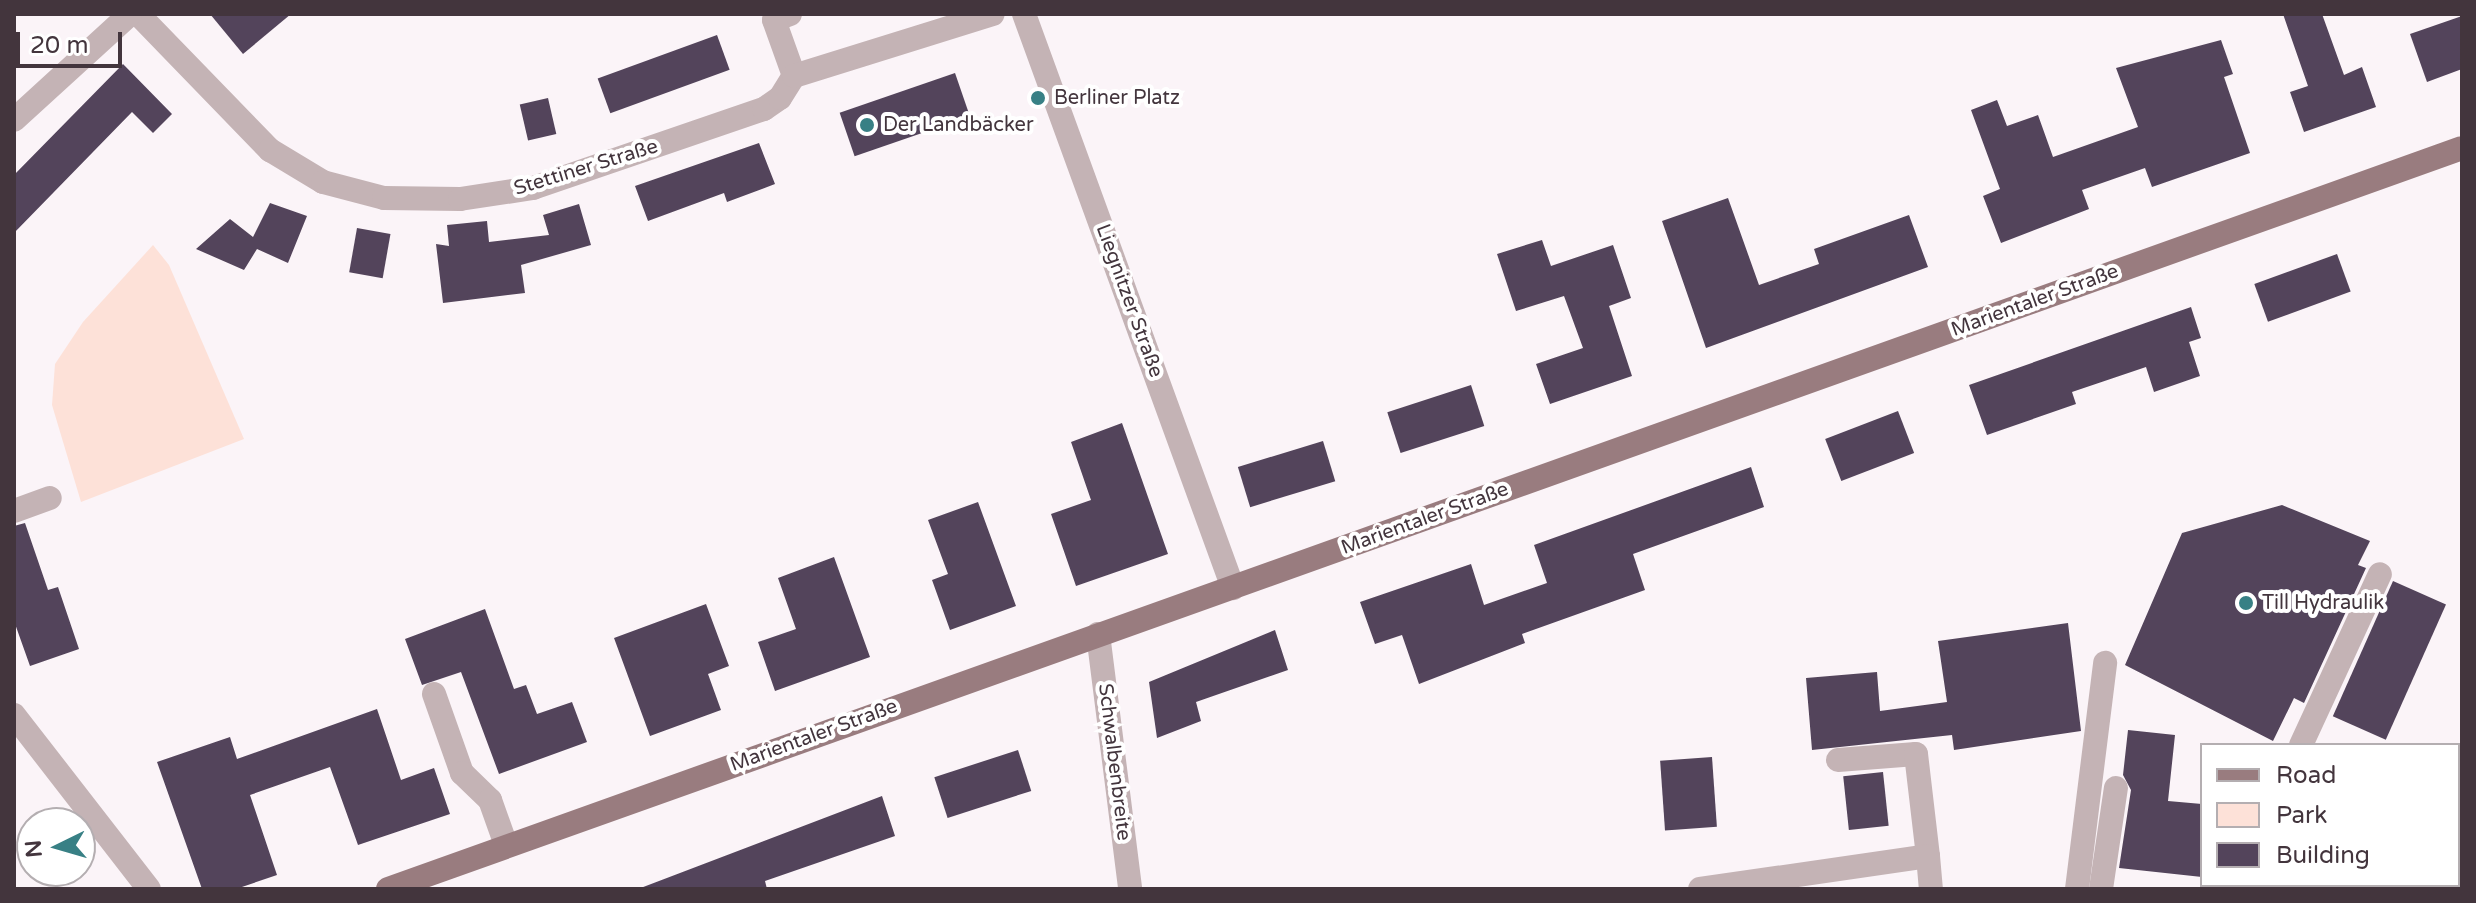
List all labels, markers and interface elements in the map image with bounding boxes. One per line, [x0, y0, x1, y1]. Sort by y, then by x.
scale bar [20, 16, 126, 66]
text: 20 m [30, 31, 88, 60]
place label: Berliner Platz [1054, 86, 1180, 110]
marker: Berliner Platz [1029, 89, 1047, 107]
place label: Der Landbäcker [883, 113, 1034, 137]
marker: Der Landbäcker [858, 116, 876, 134]
street label: Stettiner Straße [511, 135, 661, 201]
street label: Liegnitzer Straße [1090, 221, 1168, 381]
street label: Marientaler Straße [1948, 260, 2122, 342]
street label: Marientaler Straße [1338, 478, 1512, 560]
place label: Till Hydraulik [2262, 591, 2384, 615]
marker: Till Hydraulik [2237, 594, 2255, 612]
street label: Schwalbenbreite [1092, 682, 1136, 842]
street label: Marientaler Straße [727, 695, 901, 777]
legend [2200, 743, 2460, 887]
text: Road [2276, 761, 2336, 790]
text: Park [2276, 801, 2327, 830]
north arrow [16, 807, 96, 887]
text: N [20, 839, 48, 859]
text: Building [2276, 841, 2370, 870]

